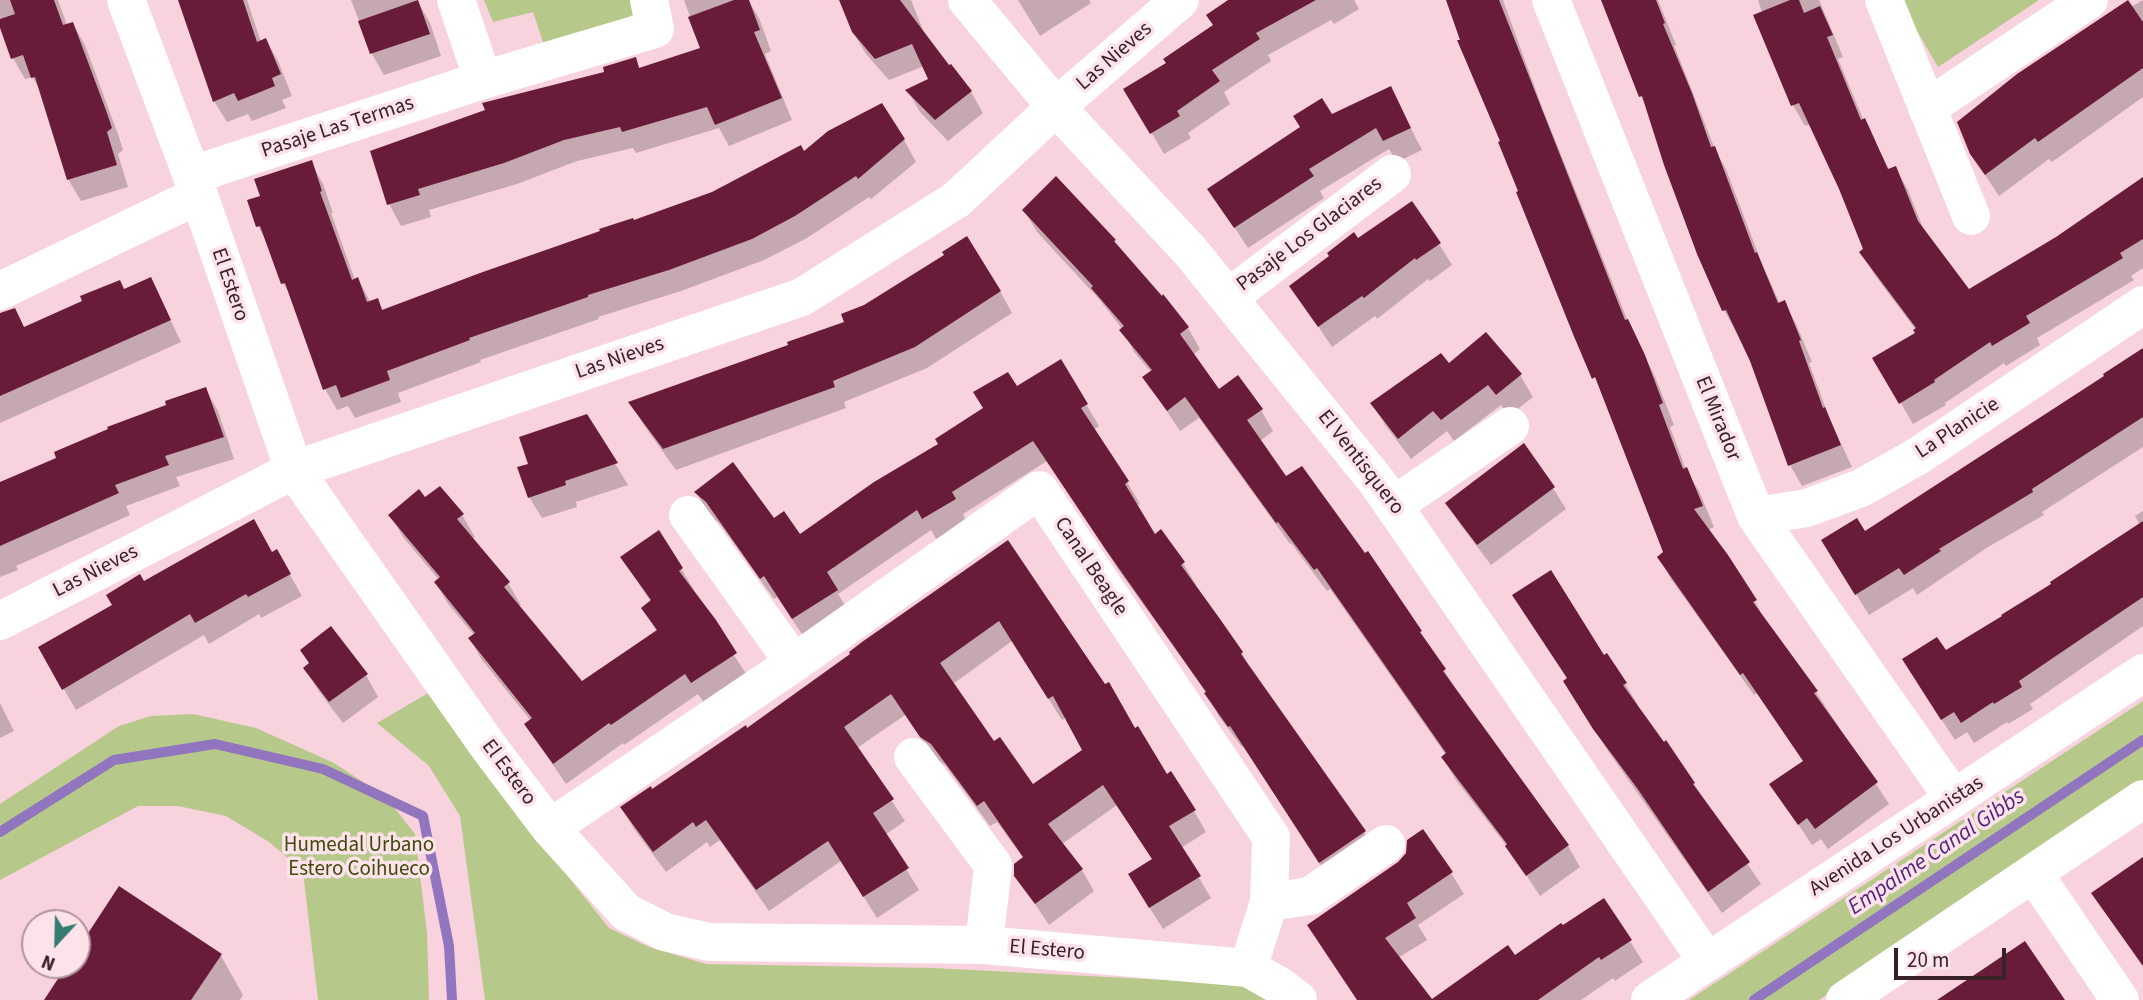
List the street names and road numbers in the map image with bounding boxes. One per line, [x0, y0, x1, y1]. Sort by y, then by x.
street label: Las Nieves [1072, 17, 1158, 97]
street label: Pasaje Las Termas [259, 91, 417, 165]
street label: Pasaje Los Glaciares [1232, 172, 1388, 298]
street label: El Estero [205, 245, 253, 325]
street label: Las Nieves [572, 332, 668, 386]
street label: El Mirador [1689, 373, 1745, 465]
street label: La Planicie [1911, 393, 2005, 465]
street label: El Ventisquero [1311, 406, 1409, 520]
street label: Canal Beagle [1048, 513, 1132, 621]
street label: Las Nieves [49, 540, 143, 604]
street label: El Estero [475, 735, 541, 811]
street label: Avenida Los Urbanistas [1805, 771, 1989, 903]
street label: El Estero [1008, 935, 1086, 967]

